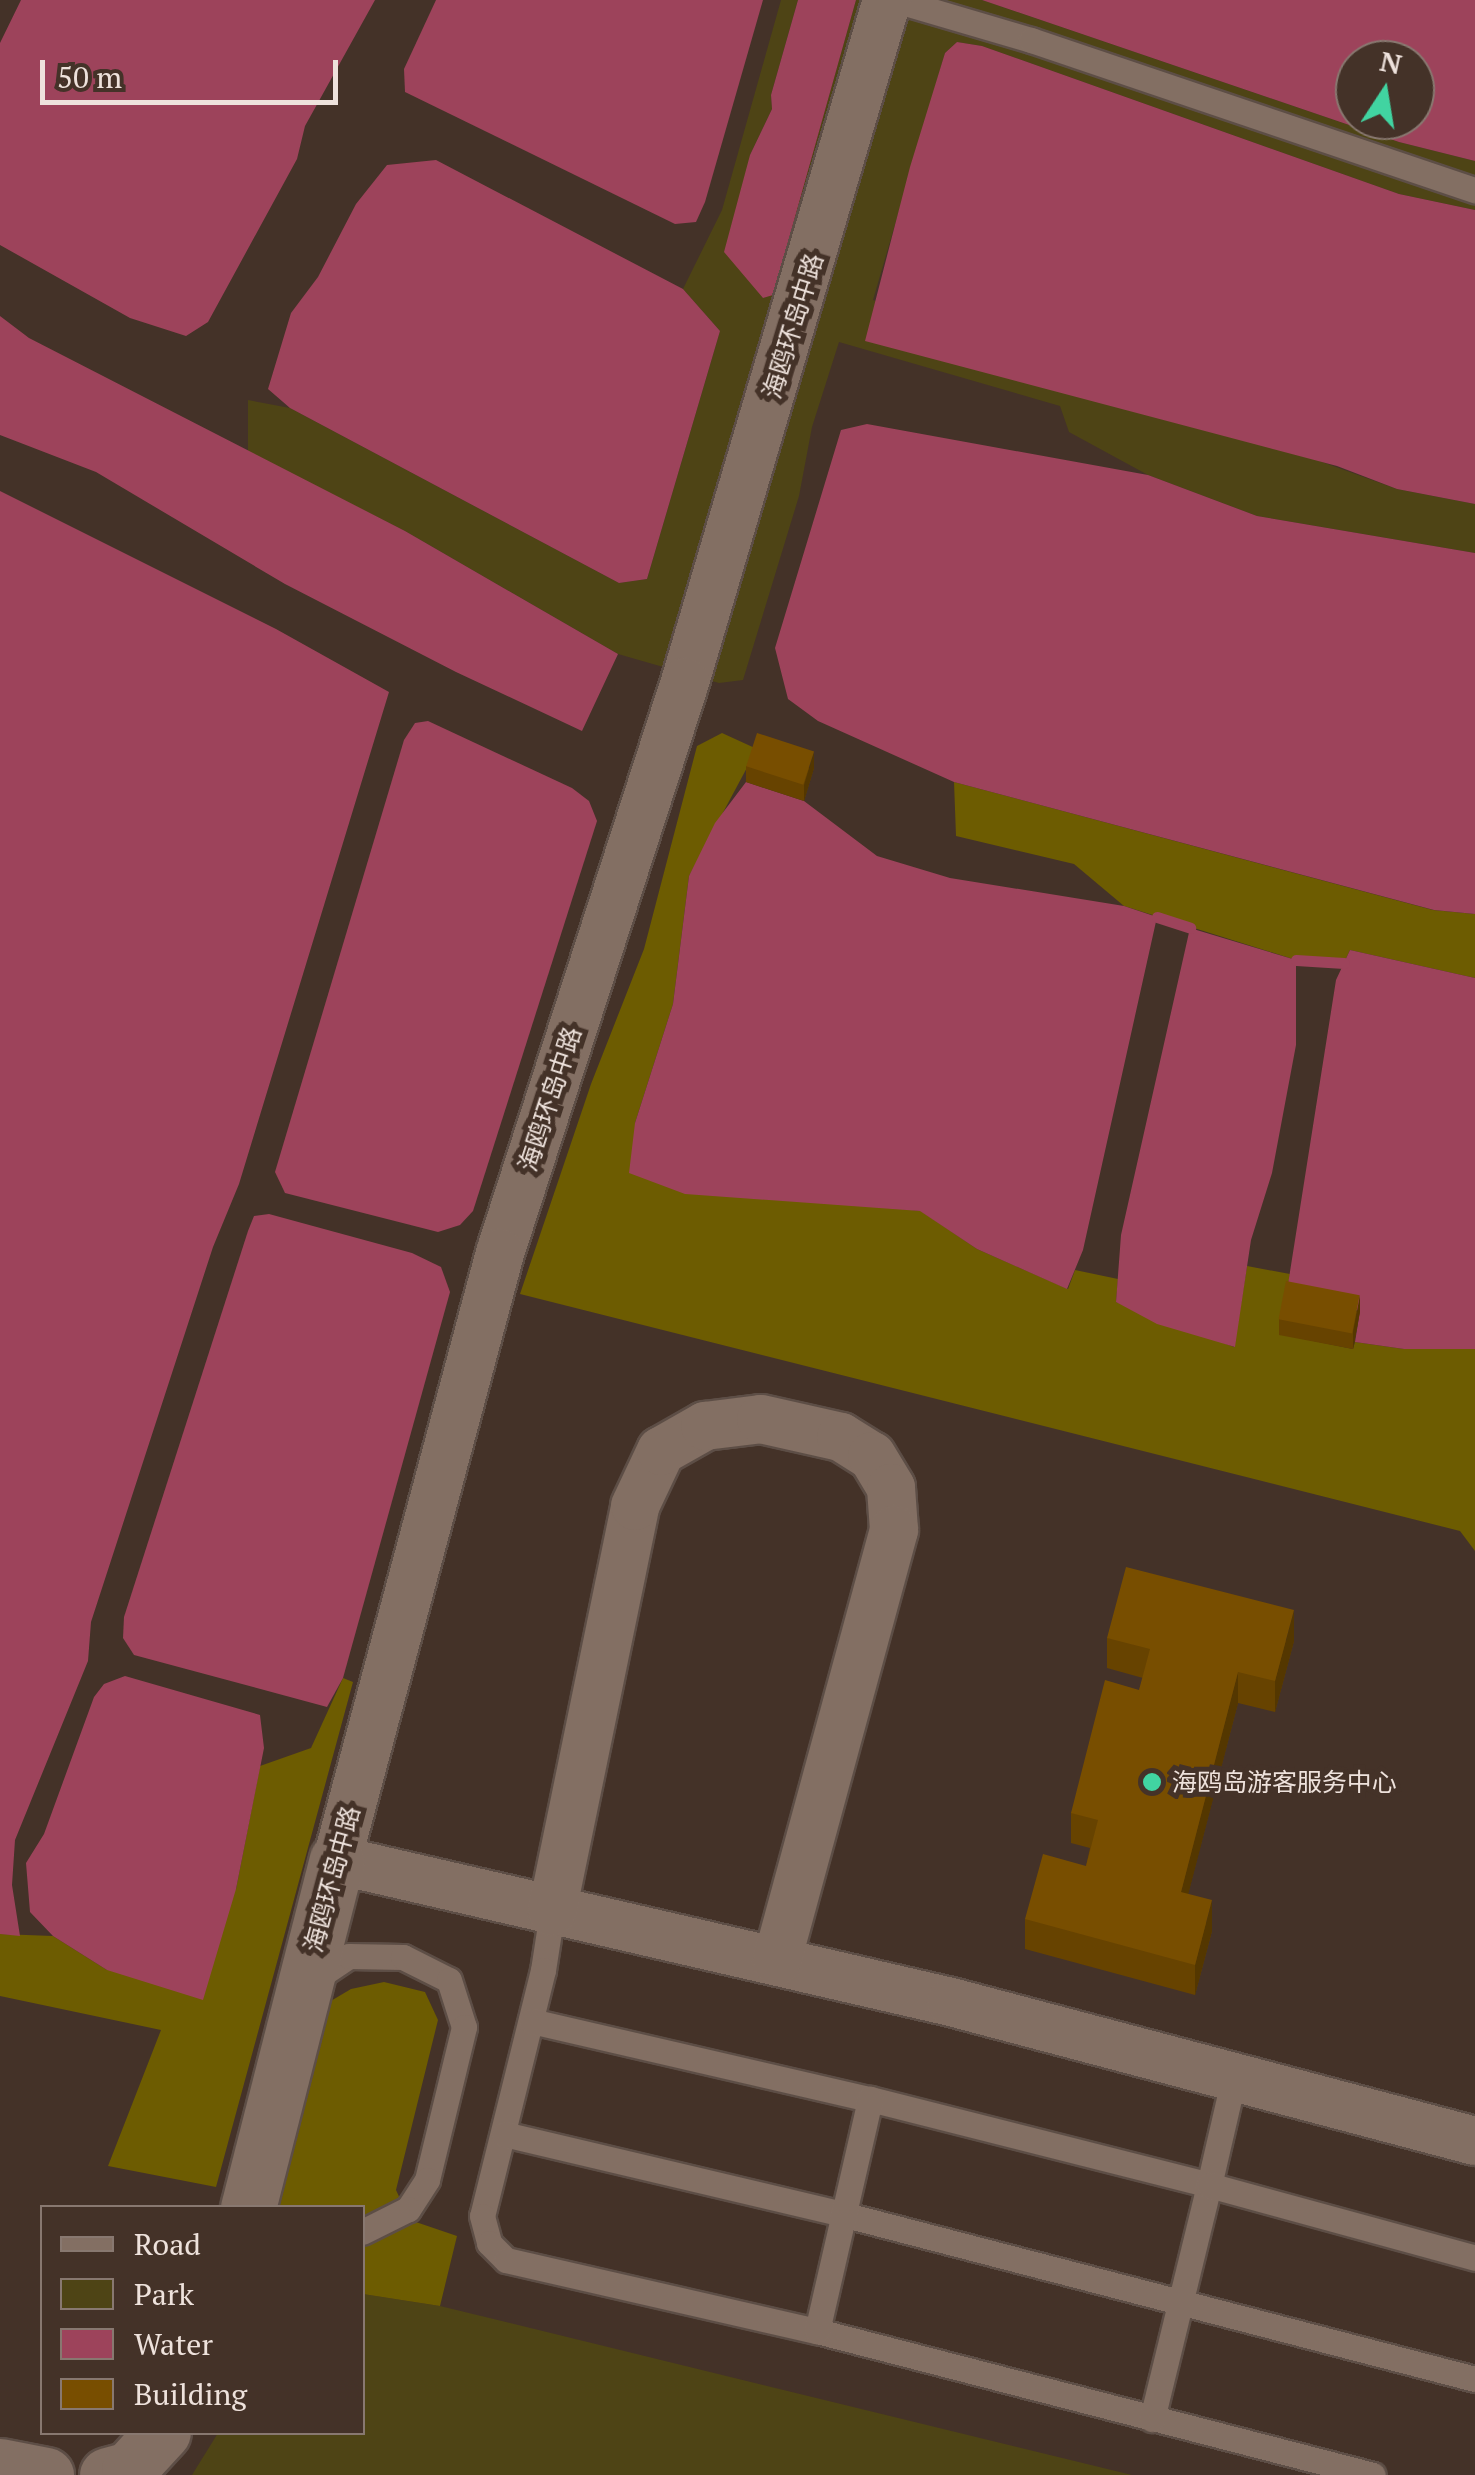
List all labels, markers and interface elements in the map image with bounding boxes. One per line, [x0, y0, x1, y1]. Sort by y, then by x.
scale bar [45, 40, 342, 102]
north arrow [1335, 40, 1435, 140]
text: N [1377, 42, 1405, 82]
text: 50 m [57, 57, 122, 97]
street label: 海鸥环岛中路 [757, 250, 829, 402]
street label: 海鸥环岛中路 [513, 1023, 587, 1175]
place label: 海鸥岛游客服务中心 [1172, 1767, 1397, 1797]
marker: 海鸥岛游客服务中心 [1141, 1771, 1163, 1793]
street label: 海鸥环岛中路 [298, 1803, 366, 1955]
legend [40, 2205, 365, 2435]
text: Road [134, 2224, 201, 2264]
text: Park [134, 2274, 194, 2314]
text: Water [134, 2324, 213, 2364]
text: Building [134, 2374, 247, 2414]

